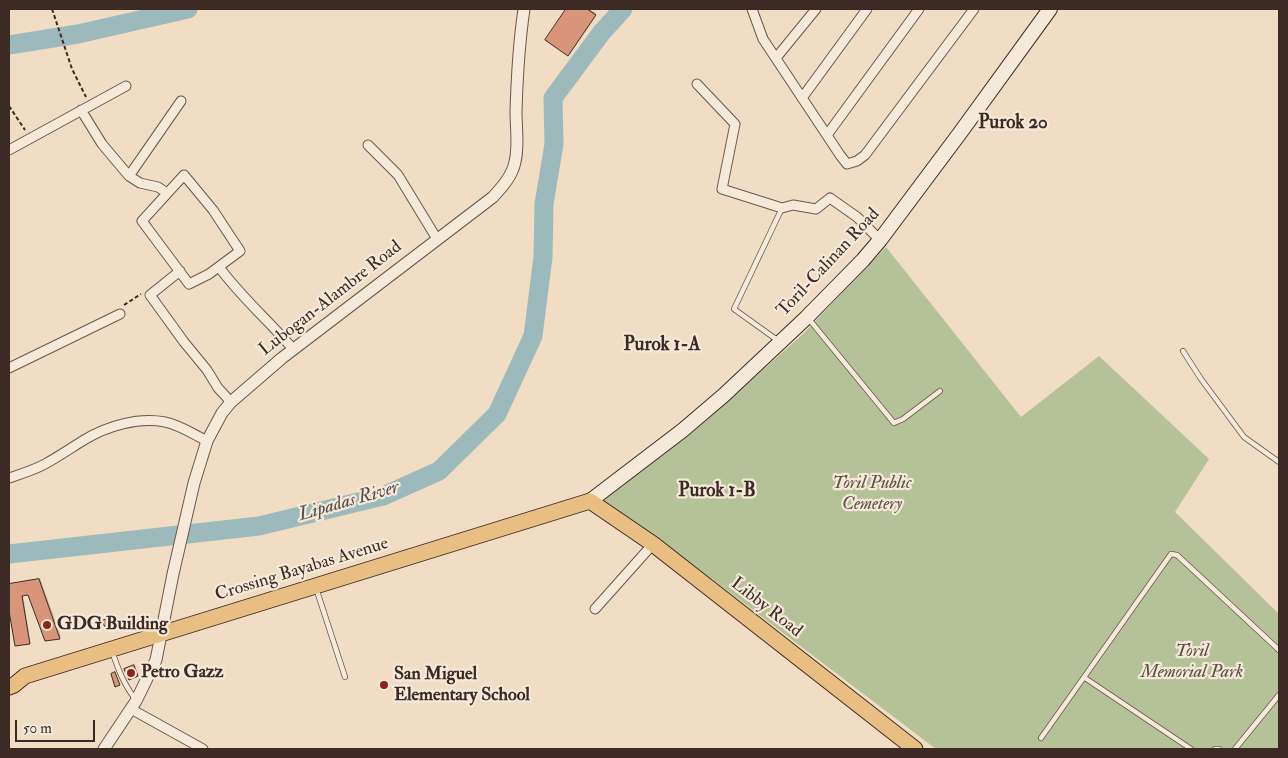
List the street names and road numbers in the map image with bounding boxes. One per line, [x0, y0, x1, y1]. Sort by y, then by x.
street label: Toril-Calinan Road [773, 204, 885, 322]
street label: Lubogan-Alambre Road [256, 237, 406, 361]
street label: Crossing Bayabas Avenue [213, 533, 391, 607]
street label: Libby Road [726, 573, 806, 643]

